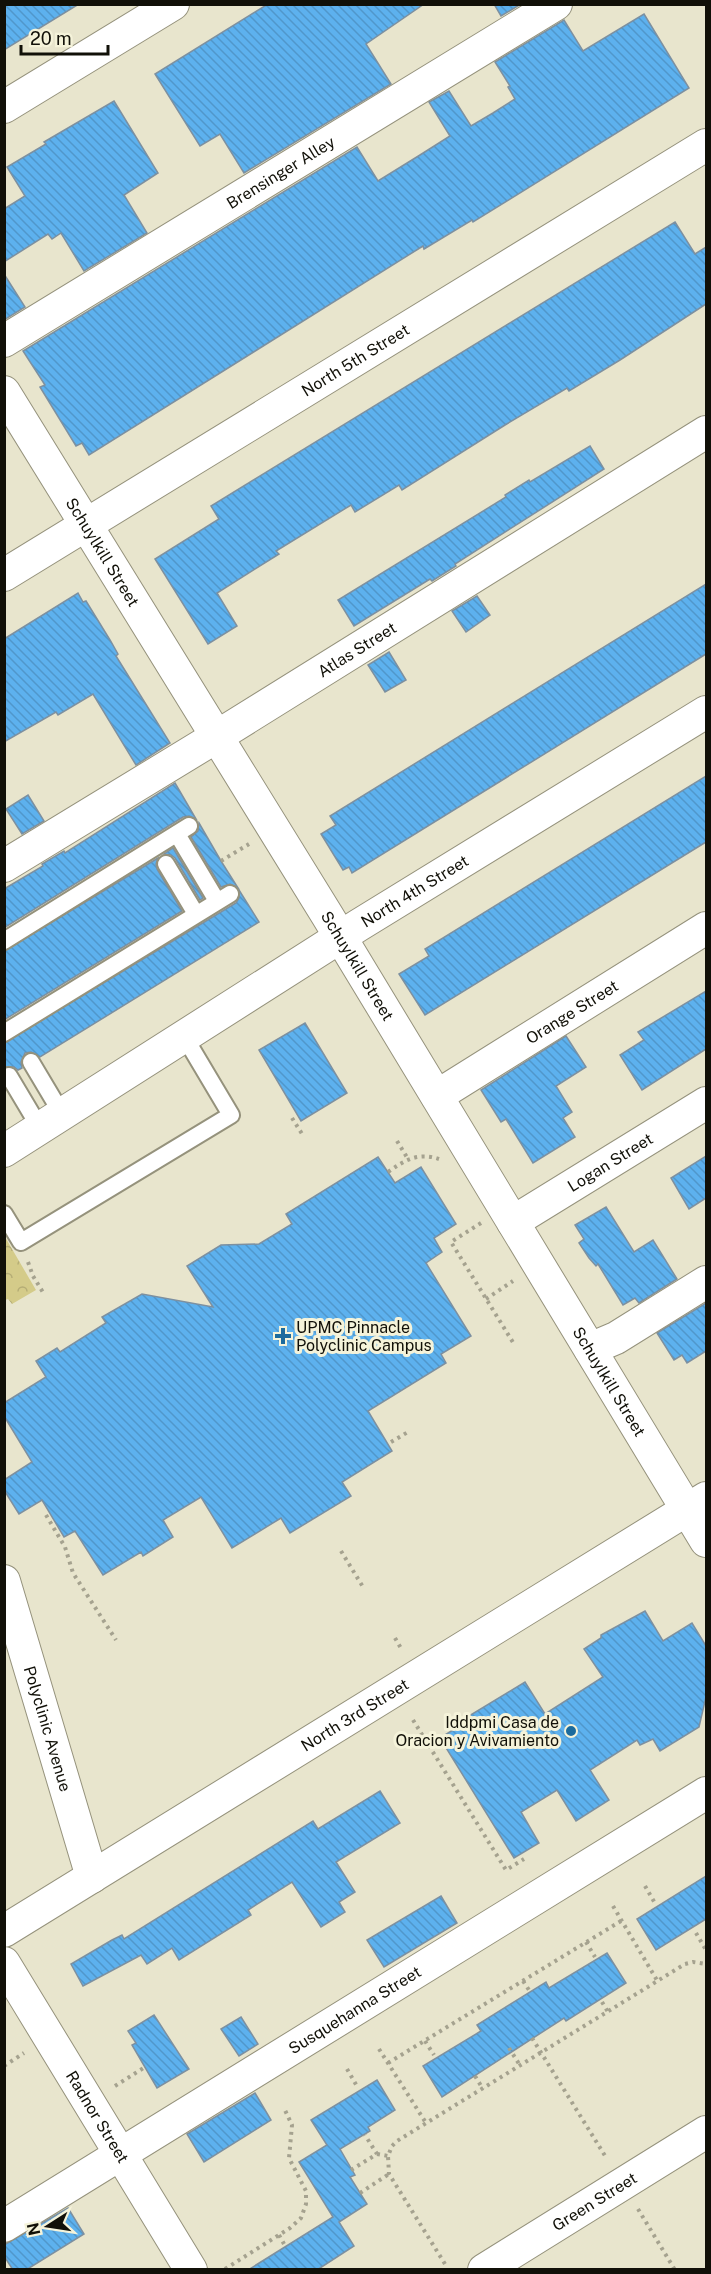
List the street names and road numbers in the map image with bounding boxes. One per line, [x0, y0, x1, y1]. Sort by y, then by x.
street label: Brensinger Alley [223, 132, 339, 212]
street label: North 5th Street [298, 320, 413, 400]
street label: Schuylkill Street [62, 494, 144, 610]
street label: Atlas Street [314, 618, 400, 681]
street label: North 4th Street [357, 851, 472, 931]
street label: Schuylkill Street [317, 908, 398, 1024]
street label: Orange Street [522, 976, 621, 1048]
street label: Logan Street [564, 1129, 656, 1196]
street label: Schuylkill Street [569, 1323, 650, 1440]
street label: Polyclinic Avenue [20, 1664, 76, 1794]
street label: North 3rd Street [297, 1674, 412, 1755]
street label: Susquehanna Street [285, 1962, 424, 2058]
street label: Radnor Street [62, 2067, 133, 2166]
street label: Green Street [549, 2168, 640, 2235]

